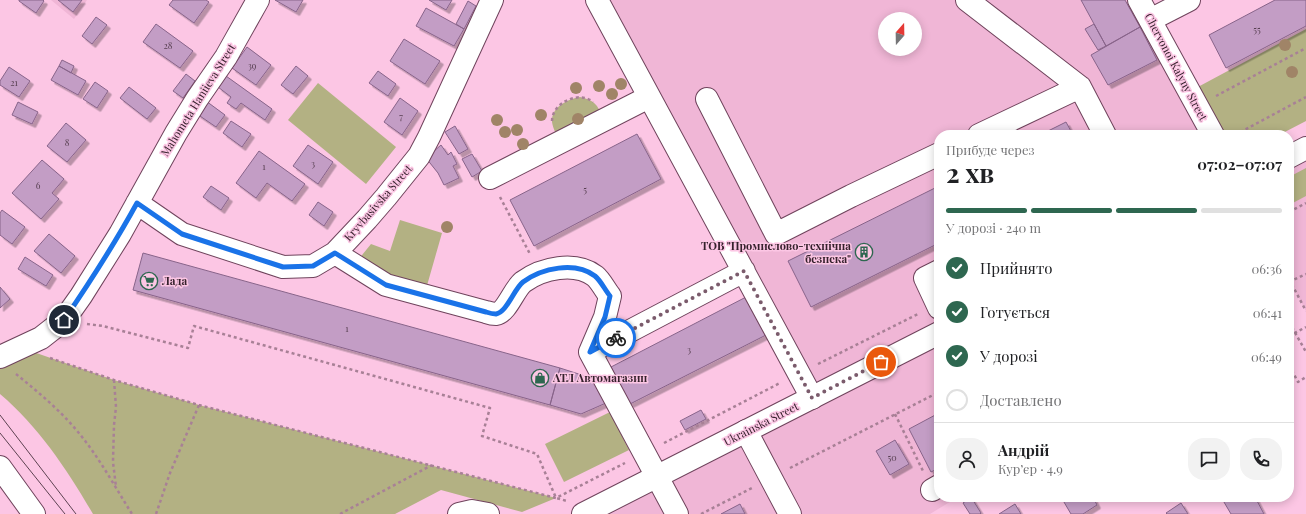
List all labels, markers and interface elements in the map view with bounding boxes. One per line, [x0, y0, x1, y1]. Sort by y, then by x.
street label: Chervonoi Kalyny Street [1142, 10, 1211, 123]
north arrow [878, 12, 922, 56]
map controls [878, 12, 922, 56]
house number: 55 [1253, 23, 1261, 35]
house number: 28 [164, 39, 173, 51]
street label: Mahometa Haniieva Street [157, 41, 238, 159]
house number: 39 [248, 59, 257, 71]
house number: 21 [10, 76, 18, 88]
house number: 7 [399, 110, 403, 122]
house number: 8 [65, 136, 70, 148]
text: Прибуде через [946, 141, 1035, 158]
text: 07:02–07:07 [1197, 154, 1282, 174]
text: 2 хв [946, 155, 994, 190]
house number: 3 [311, 157, 315, 169]
house number: 1 [262, 160, 266, 172]
street label: Kryvbasivska Street [340, 161, 415, 244]
house number: 6 [36, 179, 41, 191]
house number: 5 [583, 183, 587, 195]
text: У дорозі · 240 m [946, 219, 1041, 236]
place label: ТОВ "Промислово-технічна безпека" [701, 238, 851, 266]
building icon: ТОВ "Промислово-технічна безпека" [854, 242, 874, 262]
icon: check [946, 257, 968, 279]
text: Прийнято [980, 258, 1052, 278]
text: 06:36 [1251, 260, 1282, 277]
supermarket icon: Лада [139, 271, 159, 291]
place label: Лада [161, 273, 188, 288]
icon: check [946, 301, 968, 323]
text: Готується [980, 302, 1050, 322]
pin [47, 303, 81, 337]
text: 06:41 [1253, 304, 1282, 321]
icon: home [53, 309, 75, 331]
courier [596, 318, 636, 358]
house number: 1 [345, 322, 349, 334]
icon: bike [605, 327, 627, 349]
house number: 3 [687, 343, 691, 355]
pin [864, 345, 898, 379]
icon: check [946, 345, 968, 367]
text: У дорозі [980, 346, 1038, 366]
text: 06:49 [1251, 348, 1282, 365]
icon: bag [870, 351, 892, 373]
shop icon: АТЛ Автомагазин [530, 368, 550, 388]
place label: АТЛ Автомагазин [552, 370, 647, 385]
text: Доставлено [980, 390, 1062, 410]
street label: Ukrainska Street [721, 398, 801, 449]
button: person [946, 438, 988, 480]
button: chat [1188, 438, 1230, 480]
button: phone [1240, 438, 1282, 480]
text: Андрій [998, 440, 1049, 460]
house number: 50 [887, 451, 897, 463]
text: Кур’єр · 4.9 [998, 460, 1063, 477]

